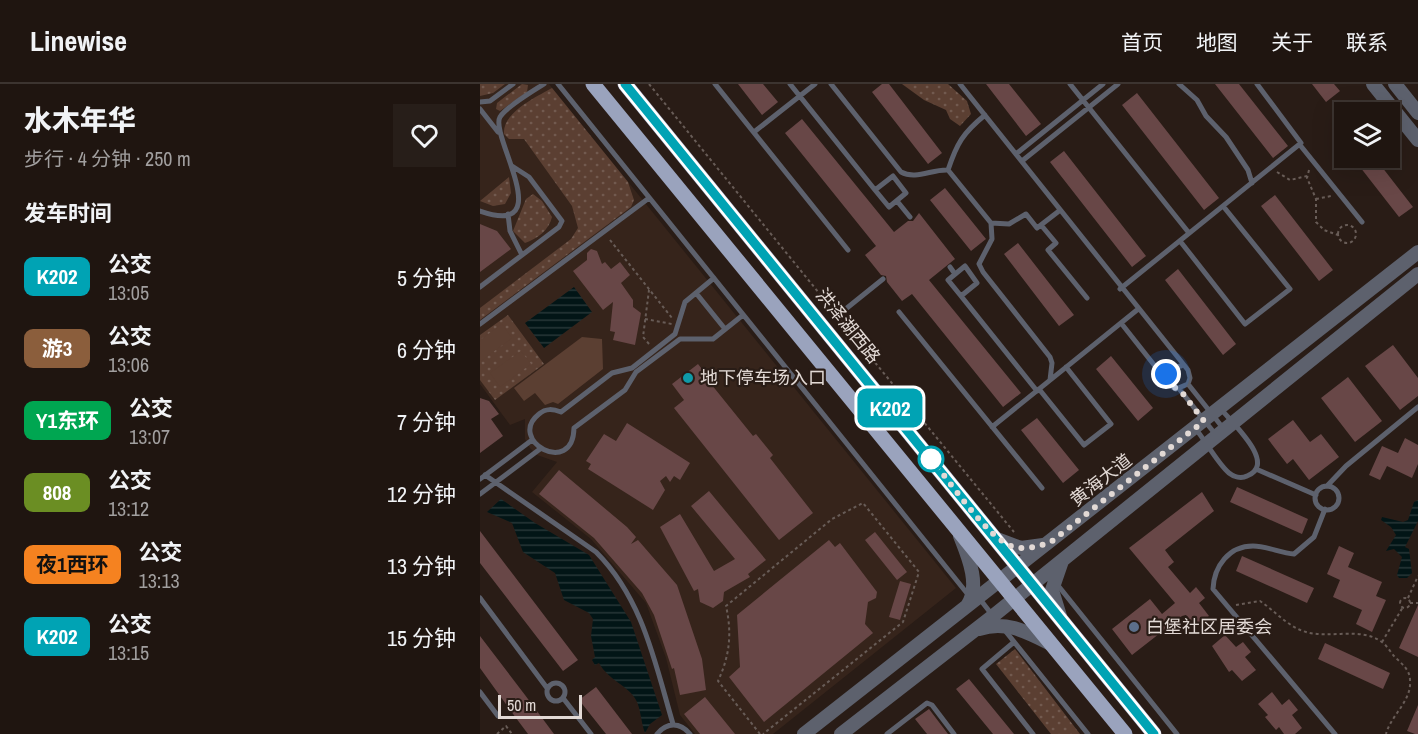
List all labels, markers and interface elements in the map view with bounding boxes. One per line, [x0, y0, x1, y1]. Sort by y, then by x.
text: Linewise [30, 22, 127, 60]
text: 首页 [1121, 28, 1163, 57]
text: 地图 [1196, 28, 1238, 57]
text: 关于 [1271, 28, 1313, 57]
text: 联系 [1346, 28, 1388, 57]
text: 水木年华 [24, 101, 136, 139]
map controls [1334, 102, 1400, 168]
button: layers [1334, 102, 1400, 168]
button: heart [393, 104, 456, 167]
text: 步行 · 4 分钟 · 250 m [24, 145, 191, 172]
text: 发车时间 [24, 198, 112, 228]
text: 公交 [108, 249, 152, 279]
text: K202 [36, 262, 78, 291]
text: 5 分钟 [397, 263, 456, 293]
text: 13:05 [108, 279, 149, 306]
street label: 洪泽湖西路 [810, 283, 886, 369]
text: 公交 [108, 321, 152, 351]
text: 游3 [42, 334, 72, 363]
text: 6 分钟 [397, 335, 456, 365]
text: 13:06 [108, 351, 149, 378]
your location [1151, 359, 1181, 389]
place label: 地下停车场入口 [700, 365, 826, 390]
marker: 地下停车场入口 [681, 371, 695, 385]
line badge: K202 [848, 388, 932, 428]
text: 公交 [129, 393, 173, 423]
text: K202 [869, 394, 911, 423]
text: Y1东环 [36, 406, 99, 435]
text: 7 分钟 [397, 407, 456, 437]
text: 13:07 [129, 423, 170, 450]
unlabelled marker [918, 446, 944, 472]
street label: 黄海大道 [1065, 448, 1137, 512]
text: 公交 [108, 465, 152, 495]
text: 808 [43, 478, 71, 507]
text: 12 分钟 [387, 479, 456, 509]
text: 13:12 [108, 495, 149, 522]
text: 公交 [139, 537, 183, 567]
text: 夜1西环 [36, 550, 109, 579]
text: 13 分钟 [387, 551, 456, 581]
text: 13:13 [139, 567, 180, 594]
text: 公交 [108, 609, 152, 639]
place label: 白堡社区居委会 [1146, 614, 1272, 639]
marker: 白堡社区居委会 [1127, 620, 1141, 634]
text: K202 [36, 622, 78, 651]
text: 15 分钟 [387, 623, 456, 653]
text: 13:15 [108, 639, 149, 666]
scale bar [498, 692, 582, 720]
text: 50 m [507, 694, 536, 716]

